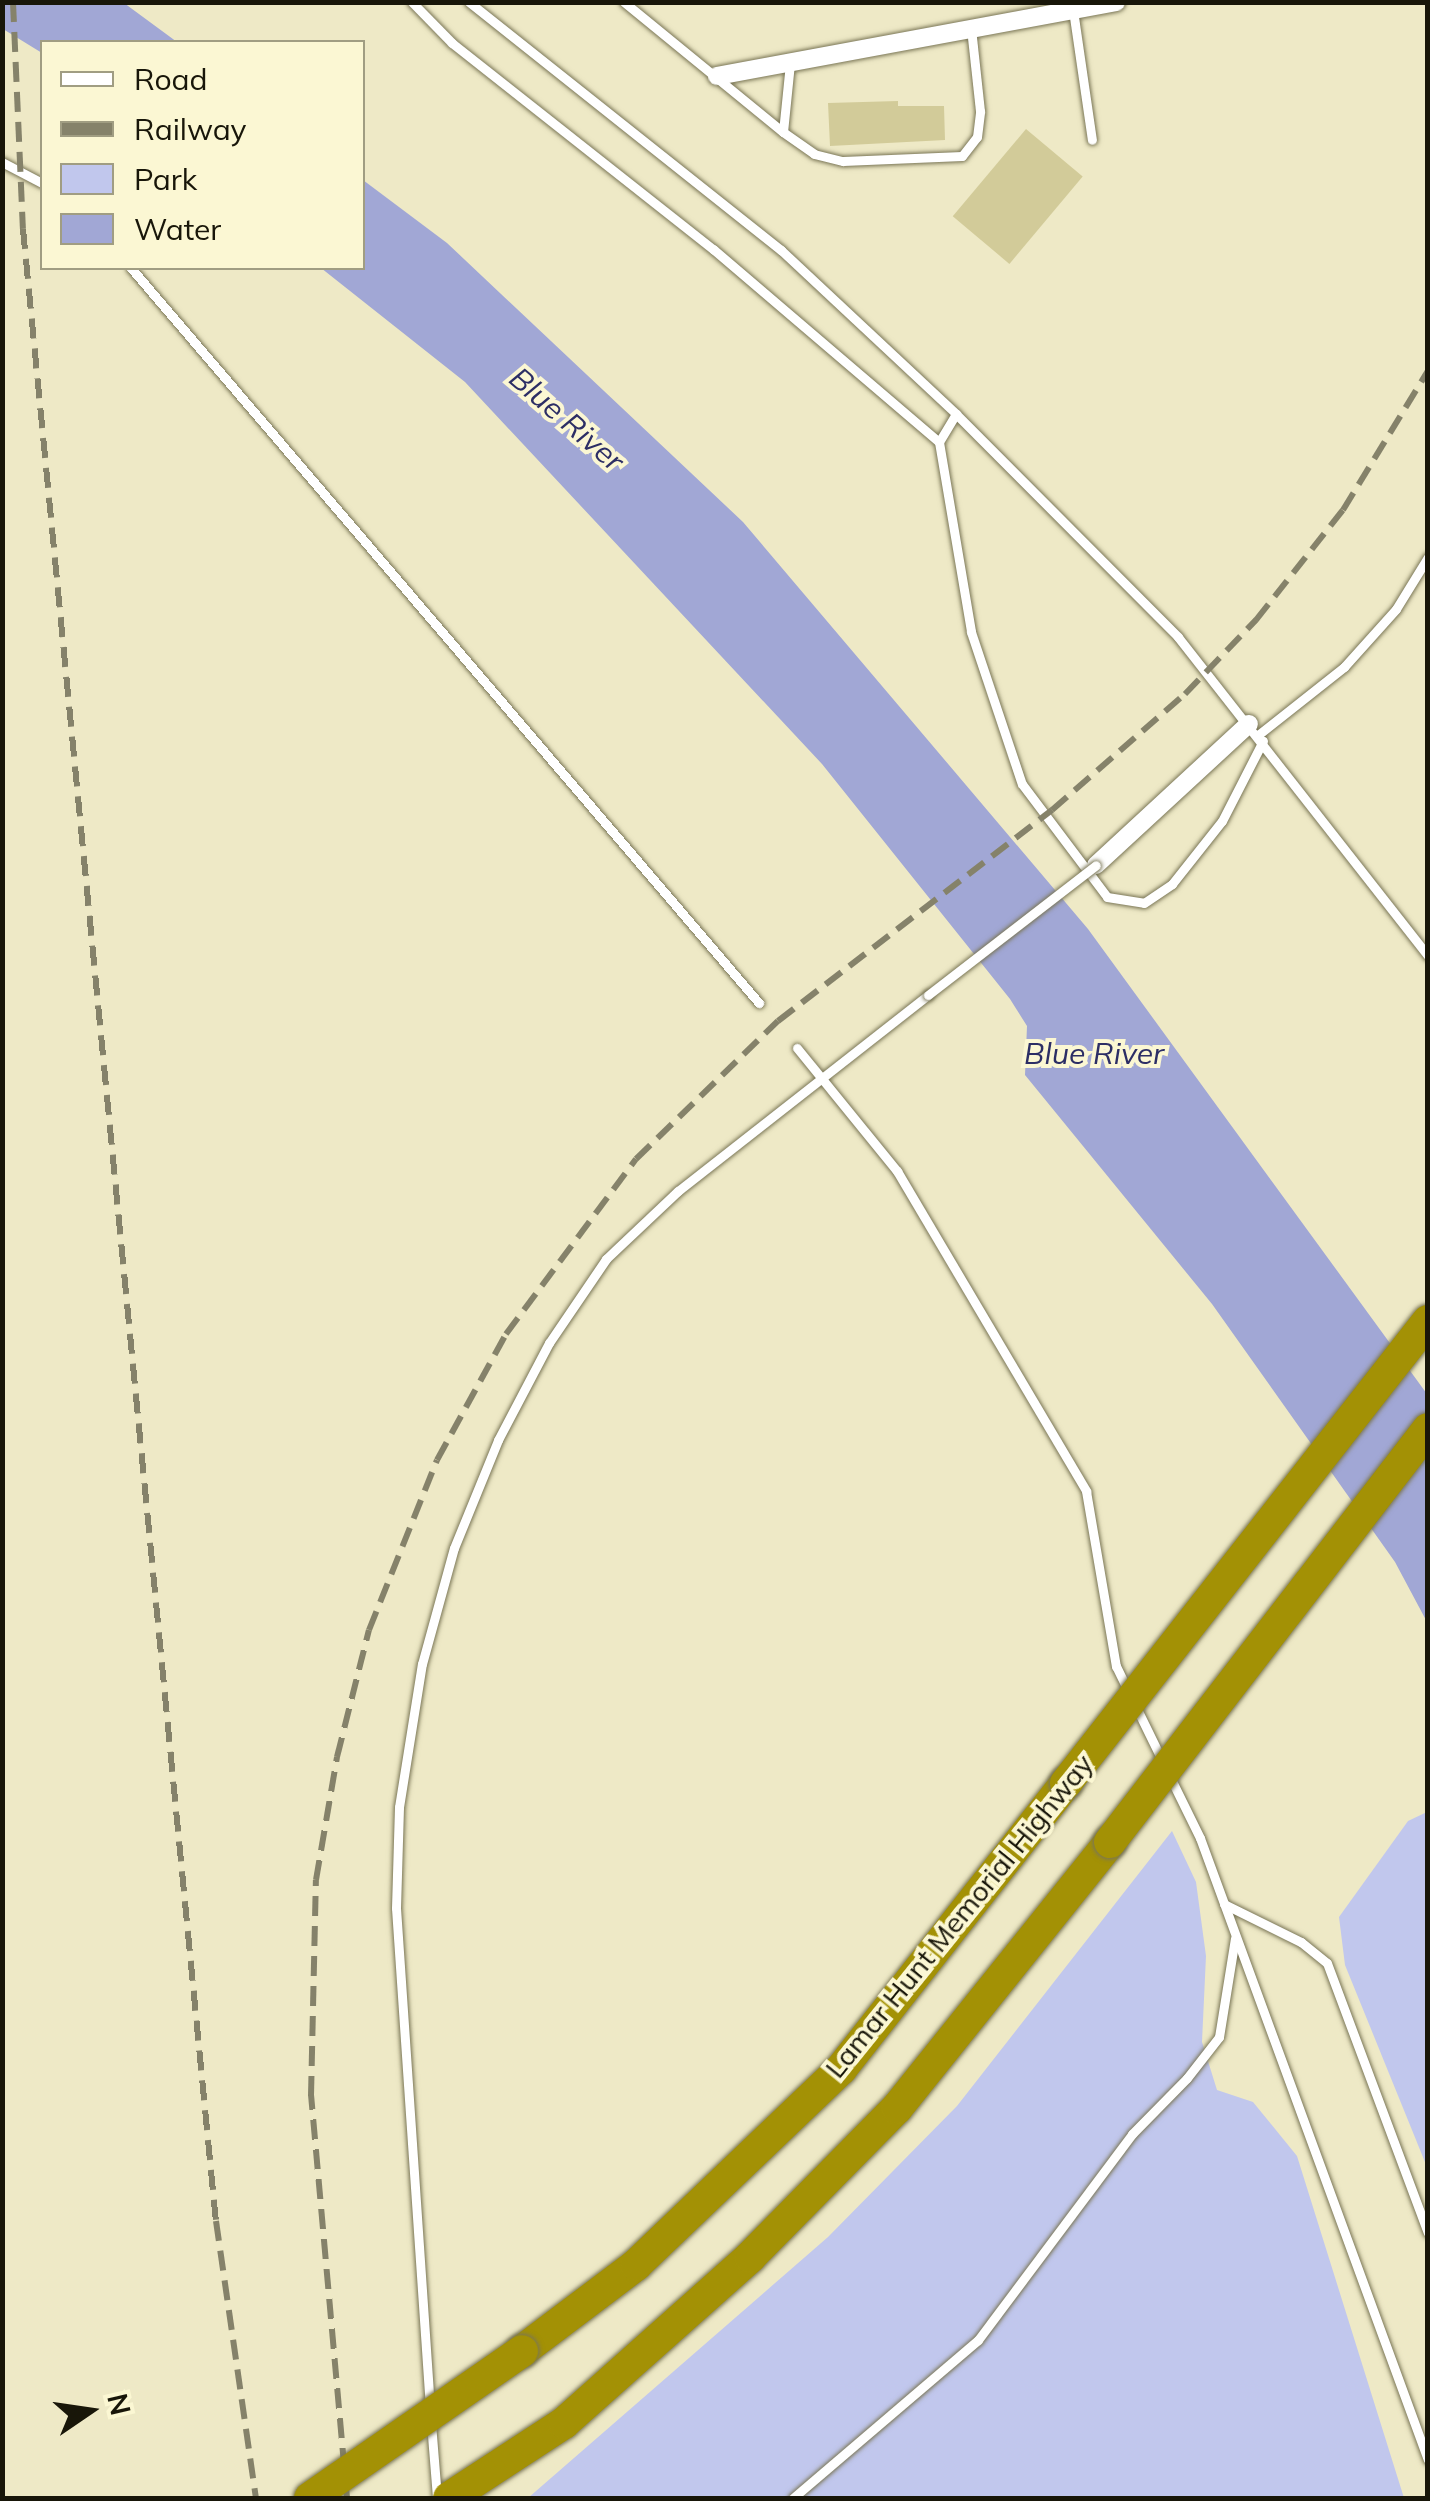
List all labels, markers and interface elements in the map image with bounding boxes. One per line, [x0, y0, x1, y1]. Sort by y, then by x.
legend [40, 40, 365, 270]
text: Road [134, 60, 208, 98]
text: Railway [134, 110, 247, 148]
text: Park [134, 160, 197, 198]
text: Water [134, 210, 221, 248]
water label: Blue River [502, 360, 632, 478]
water label: Blue River [1024, 1035, 1164, 1071]
street label: Lamar Hunt Memorial Highway [818, 1748, 1100, 2084]
north arrow [40, 2361, 140, 2461]
text: N [100, 2390, 139, 2418]

